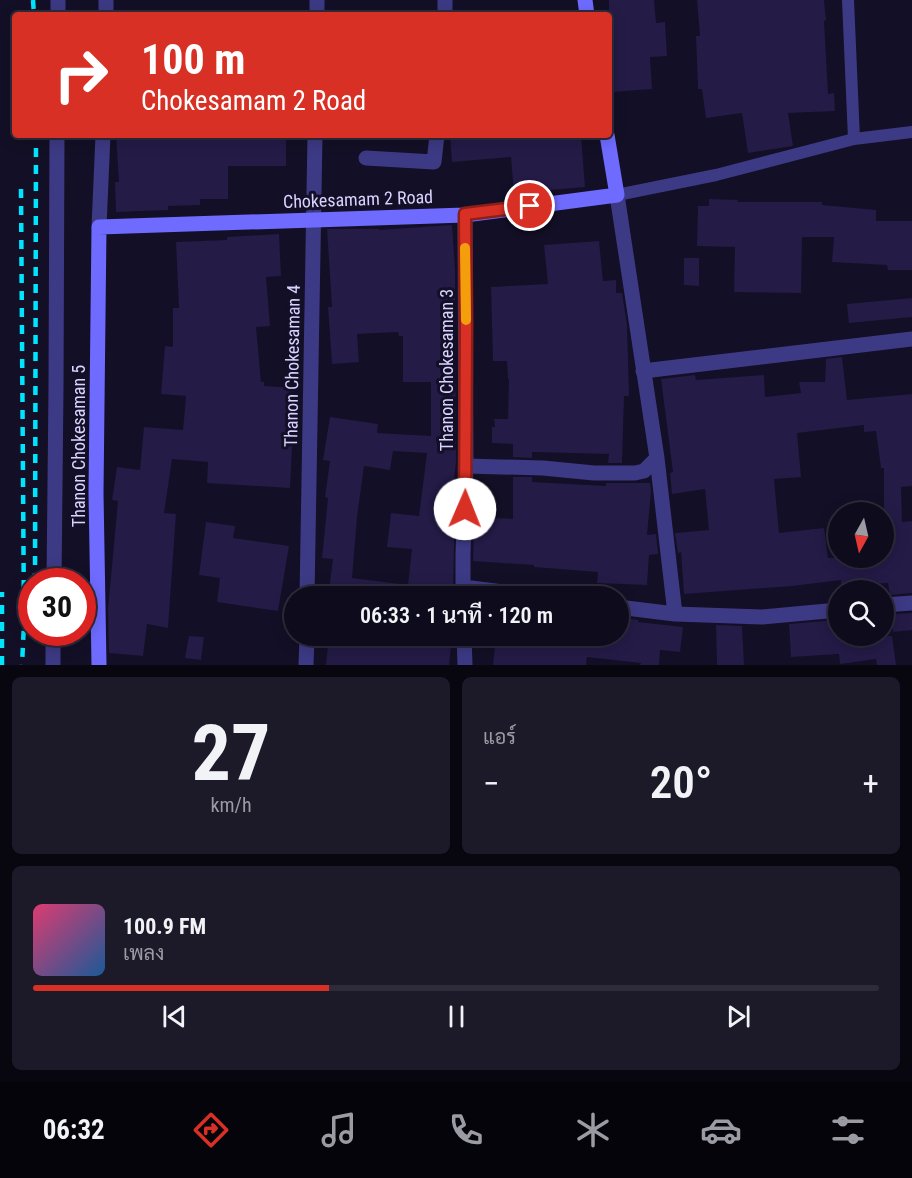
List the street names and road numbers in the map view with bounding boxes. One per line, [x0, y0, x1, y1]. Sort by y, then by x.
street label: Chokesamam 2 Road [283, 186, 433, 212]
street label: Thanon Chokesaman 4 [280, 285, 304, 447]
street label: Thanon Chokesaman 3 [436, 289, 457, 451]
street label: Thanon Chokesaman 5 [68, 365, 89, 527]

